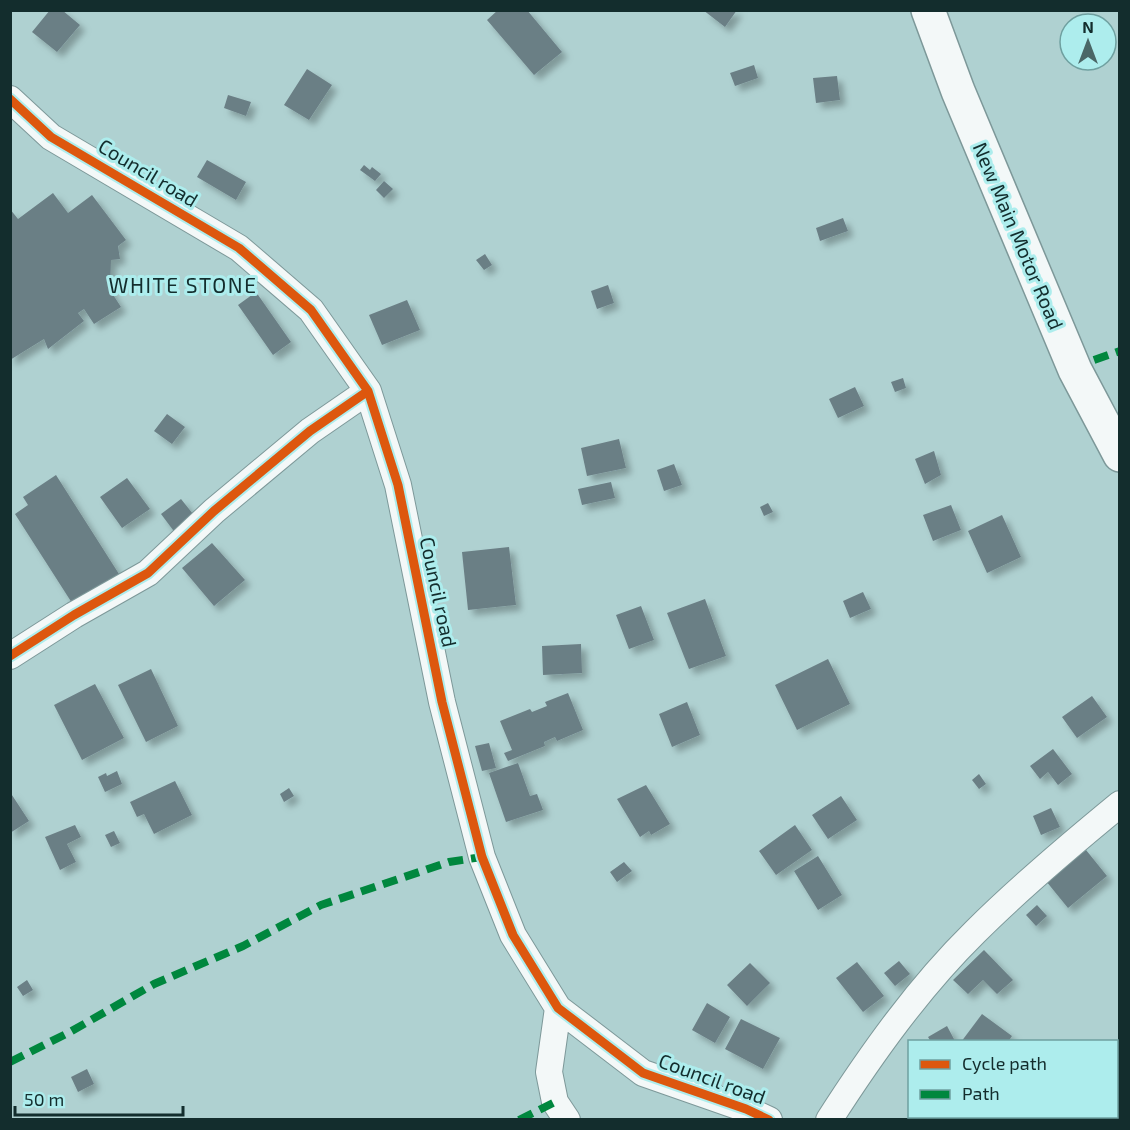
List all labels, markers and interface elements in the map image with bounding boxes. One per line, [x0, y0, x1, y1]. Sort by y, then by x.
north arrow [1058, 12, 1118, 72]
text: N [1082, 17, 1094, 36]
street label: Council road [94, 133, 203, 211]
street label: New Main Motor Road [969, 138, 1069, 333]
district label: WHITE STONE [109, 272, 257, 297]
street label: Council road [416, 535, 462, 649]
legend [908, 1040, 1118, 1118]
street label: Council road [656, 1048, 769, 1108]
text: Cycle path [962, 1052, 1047, 1074]
scale bar [15, 1079, 183, 1117]
text: Path [962, 1082, 1000, 1104]
text: 50 m [24, 1088, 64, 1110]

